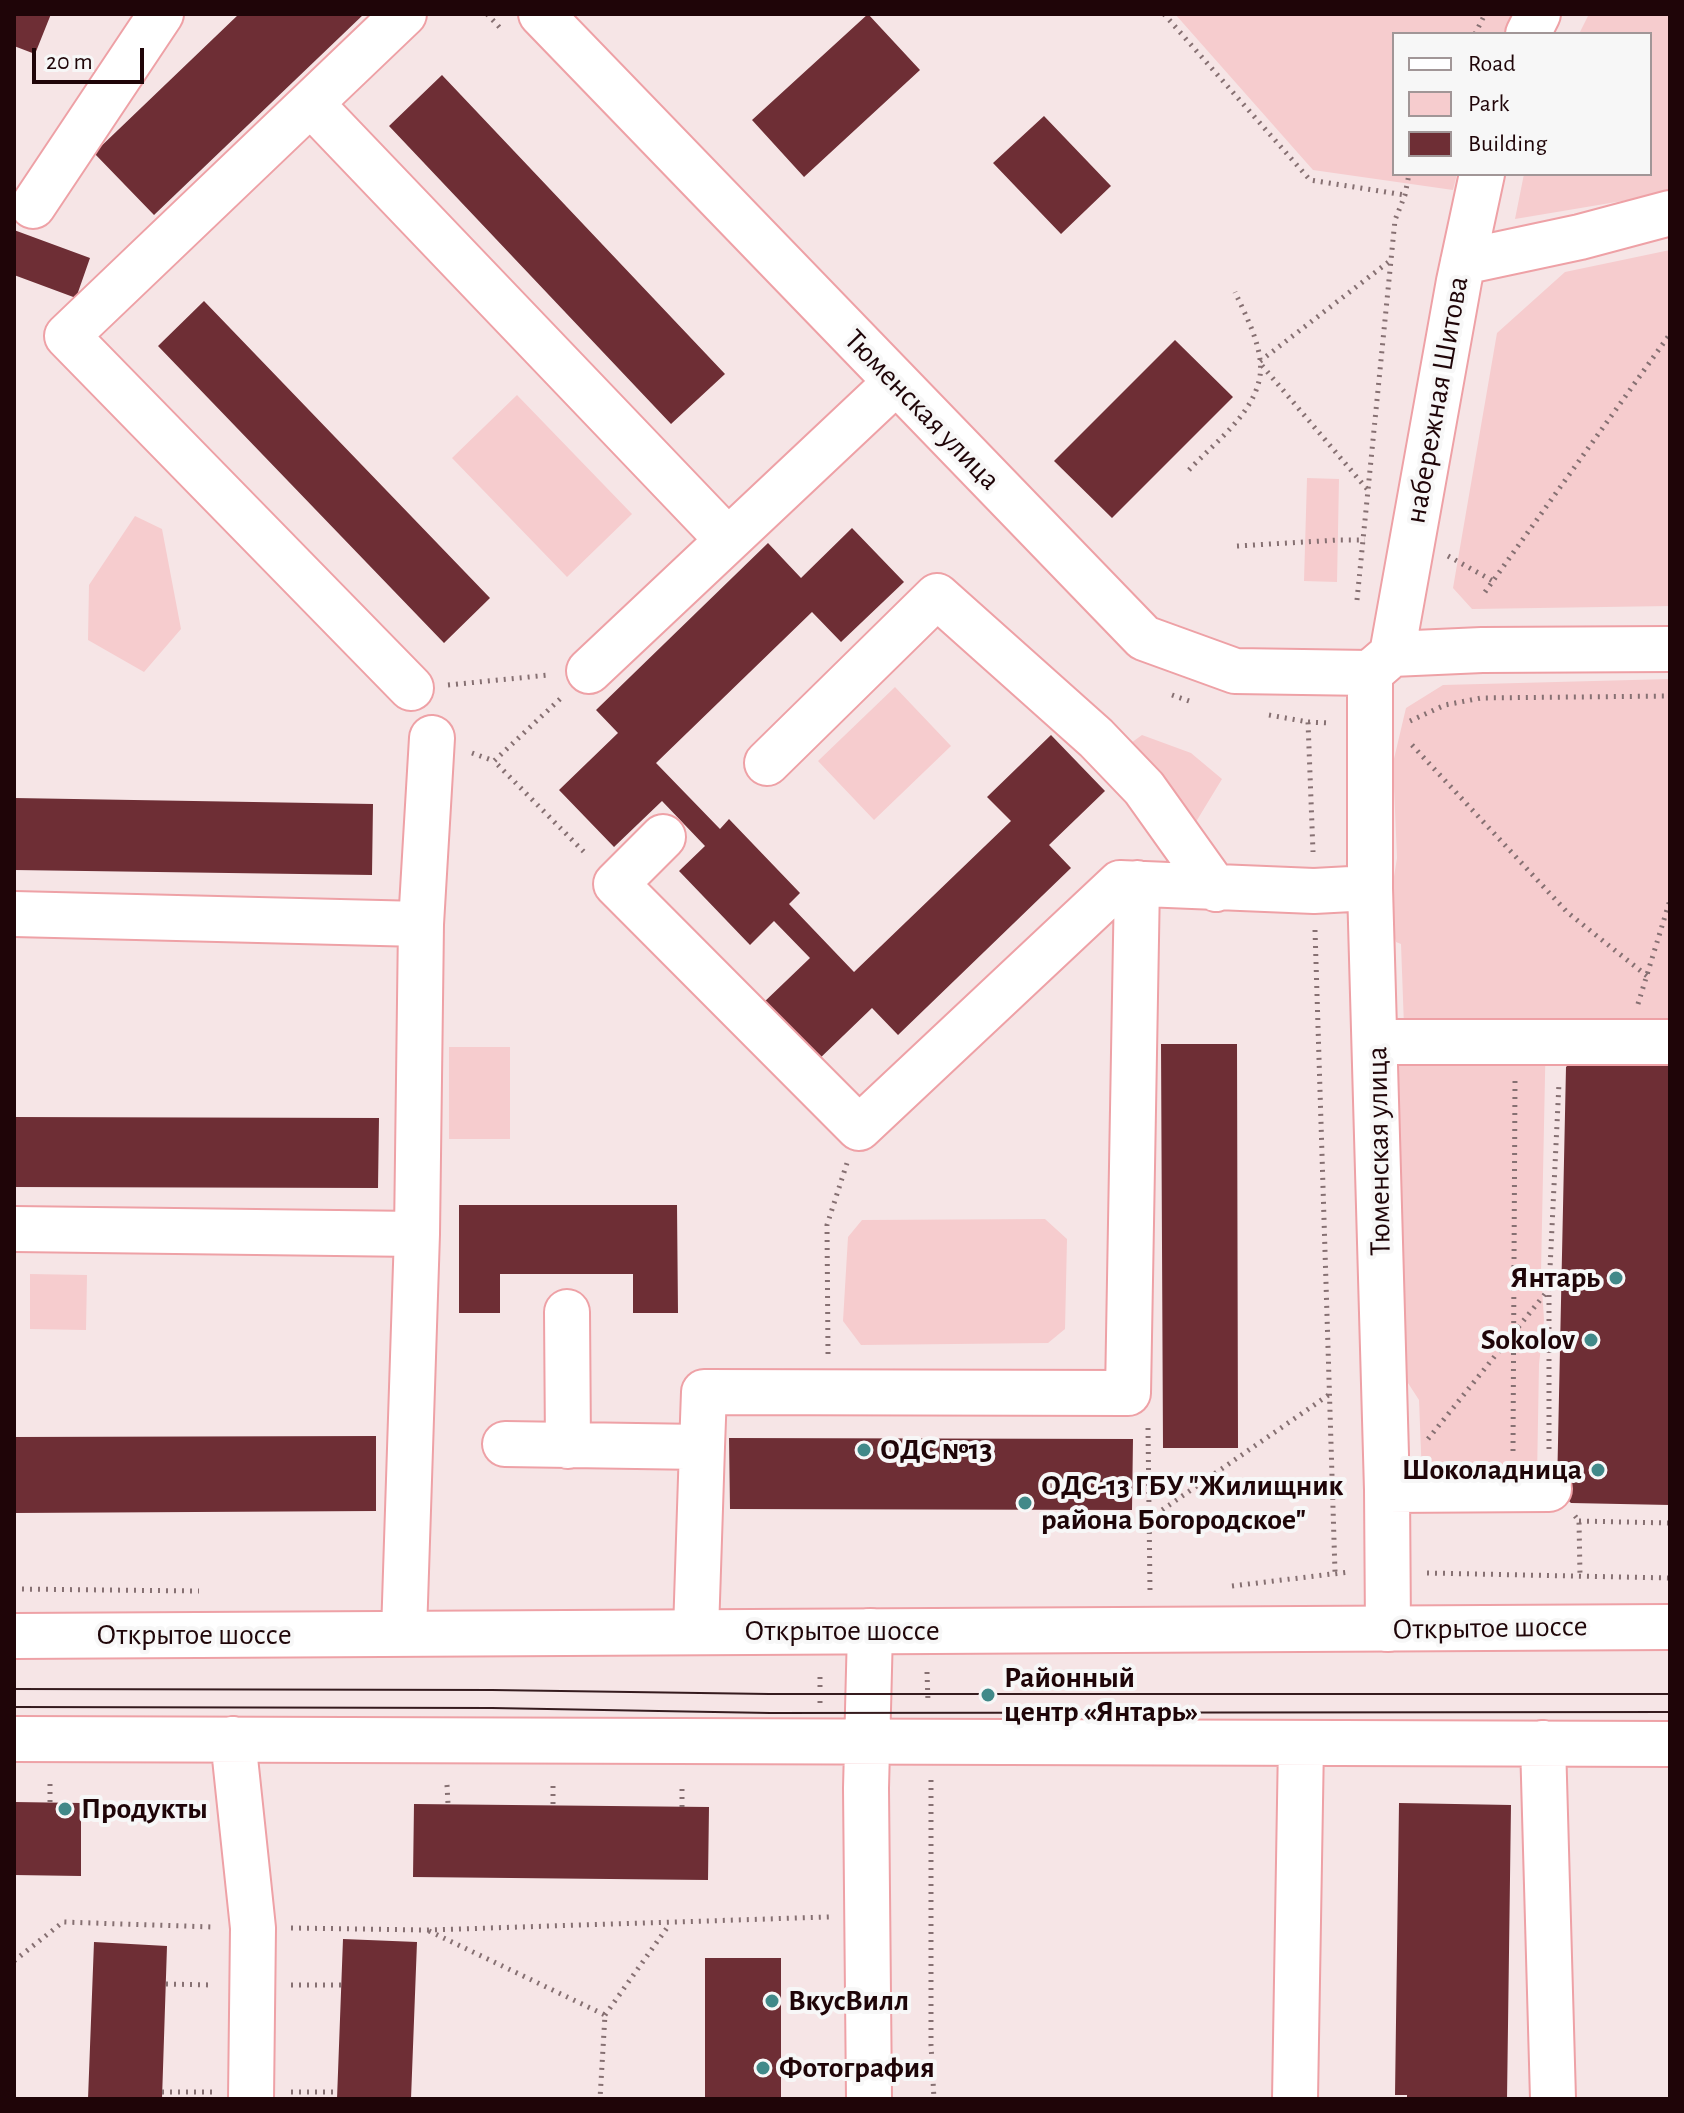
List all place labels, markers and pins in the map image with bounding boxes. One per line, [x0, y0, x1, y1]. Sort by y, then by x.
place label: Янтарь [1511, 1260, 1600, 1296]
marker: Янтарь [1607, 1269, 1625, 1287]
place label: Sokolov [1481, 1322, 1575, 1358]
marker: Sokolov [1582, 1331, 1600, 1349]
place label: ОДС №13 [880, 1432, 992, 1468]
marker: ОДС №13 [855, 1441, 873, 1459]
place label: Шоколадница [1402, 1452, 1582, 1488]
marker: Шоколадница [1589, 1461, 1607, 1479]
place label: ОДС-13 ГБУ "Жилищник района Богородское" [1041, 1468, 1343, 1538]
marker: ОДС-13 ГБУ "Жилищник района Богородское" [1016, 1494, 1034, 1512]
place label: Районный центр «Янтарь» [1004, 1660, 1198, 1730]
marker: Районный центр «Янтарь» [979, 1686, 997, 1704]
place label: Продукты [81, 1791, 208, 1827]
marker: Продукты [56, 1800, 74, 1818]
place label: ВкусВилл [788, 1983, 909, 2019]
marker: ВкусВилл [763, 1992, 781, 2010]
place label: Фотография [779, 2050, 935, 2086]
marker: Фотография [754, 2059, 772, 2077]

